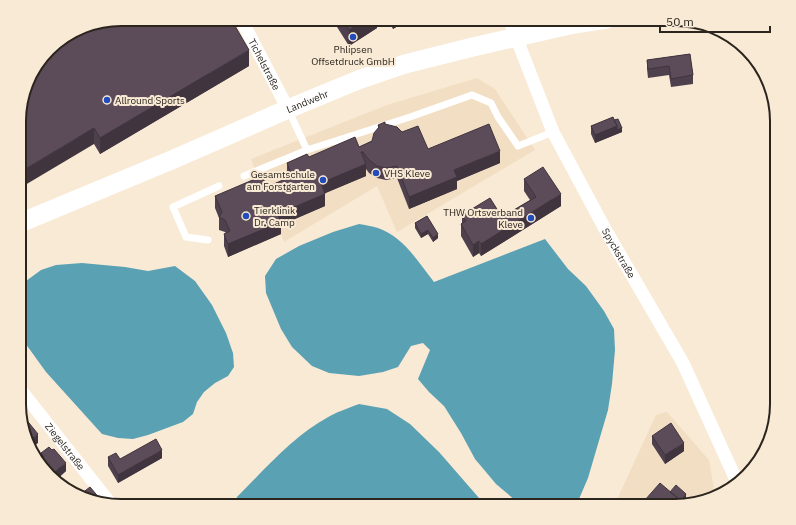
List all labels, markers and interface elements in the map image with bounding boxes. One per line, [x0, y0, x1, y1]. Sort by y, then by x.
scale bar [660, 8, 770, 34]
text: 50 m [666, 14, 694, 29]
marker: Phlipsen Offsetdruck GmbH [348, 32, 358, 42]
street label: Tichelstraße [246, 36, 284, 93]
place label: Phlipsen Offsetdruck GmbH [311, 43, 395, 68]
street label: Landwehr [284, 86, 330, 116]
place label: Allround Sports [115, 94, 185, 107]
marker: Allround Sports [102, 95, 112, 105]
place label: VHS Kleve [384, 167, 431, 180]
place label: Gesamtschule am Forstgarten [247, 168, 315, 193]
marker: VHS Kleve [371, 168, 381, 178]
marker: Gesamtschule am Forstgarten [318, 175, 328, 185]
place label: Tierklinik Dr. Camp [254, 204, 296, 229]
place label: THW Ortsverband Kleve [443, 206, 523, 231]
marker: Tierklinik Dr. Camp [241, 211, 251, 221]
marker: THW Ortsverband Kleve [526, 213, 536, 223]
street label: Spyckstraße [599, 225, 639, 281]
street label: Ziegelstraße [43, 420, 88, 473]

